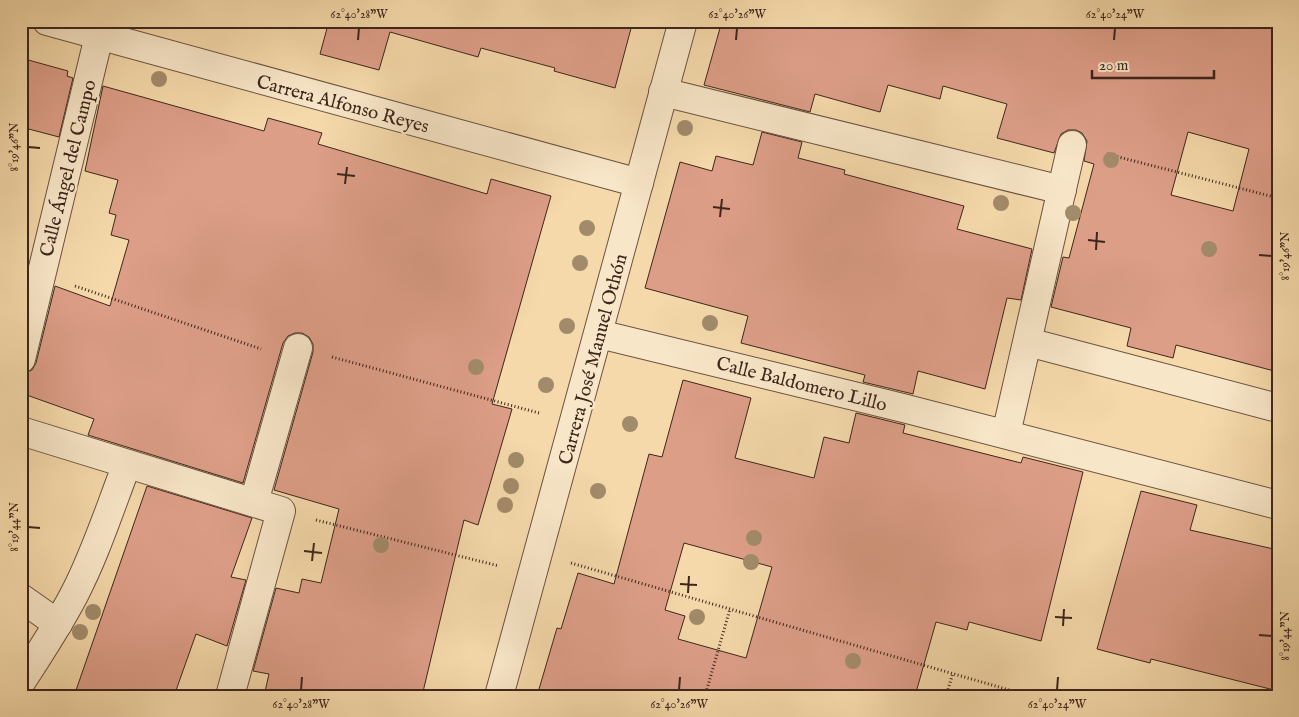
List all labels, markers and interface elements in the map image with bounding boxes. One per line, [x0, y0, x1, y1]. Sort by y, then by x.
text: 62°40'28"W [330, 7, 388, 22]
text: 62°40'26"W [708, 7, 766, 22]
text: 62°40'24"W [1086, 7, 1145, 22]
scale bar [1092, 48, 1214, 80]
text: 20 m [1099, 56, 1129, 75]
street label: Carrera Alfonso Reyes [254, 70, 431, 140]
street label: Calle Ángel del Campo [34, 77, 103, 259]
text: 8°19'46"N [7, 122, 22, 171]
text: 8°19'46"N [1278, 231, 1293, 280]
street label: Carrera José Manuel Othón [554, 251, 634, 468]
street label: Calle Baldomero Lillo [714, 352, 889, 418]
text: 8°19'44"N [7, 502, 22, 552]
text: 8°19'44"N [1278, 611, 1293, 661]
text: 62°40'28"W [272, 697, 330, 712]
text: 62°40'26"W [650, 697, 708, 712]
text: 62°40'24"W [1028, 697, 1087, 712]

